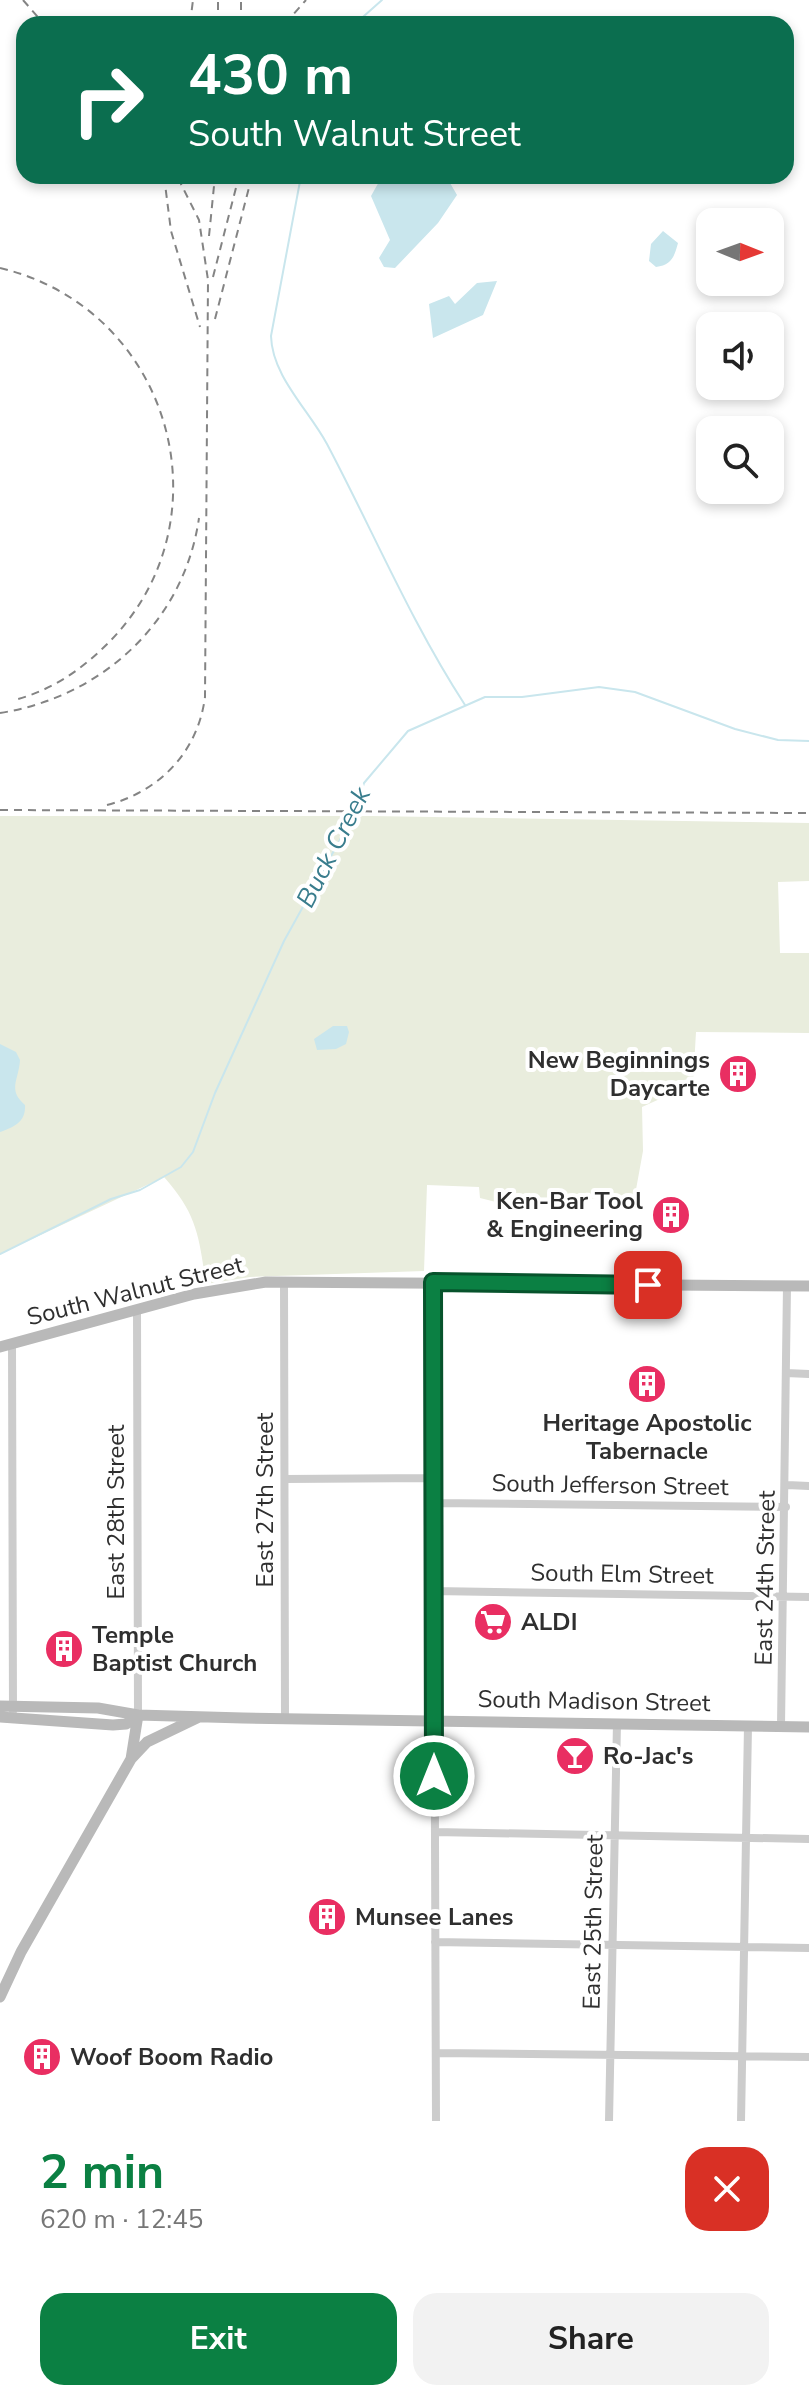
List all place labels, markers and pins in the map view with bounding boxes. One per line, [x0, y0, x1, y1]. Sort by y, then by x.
place label: New Beginnings Daycarte [528, 1044, 710, 1104]
building icon: New Beginnings Daycarte [717, 1053, 759, 1095]
place label: Ken-Bar Tool & Engineering [486, 1185, 643, 1245]
building icon: Ken-Bar Tool & Engineering [650, 1194, 692, 1236]
pin [614, 1251, 682, 1319]
building icon: Heritage Apostolic Tabernacle [626, 1363, 668, 1405]
place label: Heritage Apostolic Tabernacle [542, 1407, 752, 1467]
supermarket icon: ALDI [472, 1601, 514, 1643]
place label: ALDI [521, 1606, 577, 1638]
place label: Temple Baptist Church [92, 1619, 257, 1679]
building icon: Temple Baptist Church [43, 1628, 85, 1670]
bar icon: Ro-Jac's [554, 1735, 596, 1777]
place label: Ro-Jac's [603, 1740, 694, 1772]
building icon: Munsee Lanes [306, 1896, 348, 1938]
place label: Munsee Lanes [355, 1901, 513, 1933]
building icon: Woof Boom Radio [21, 2036, 63, 2078]
place label: Woof Boom Radio [70, 2041, 273, 2073]

